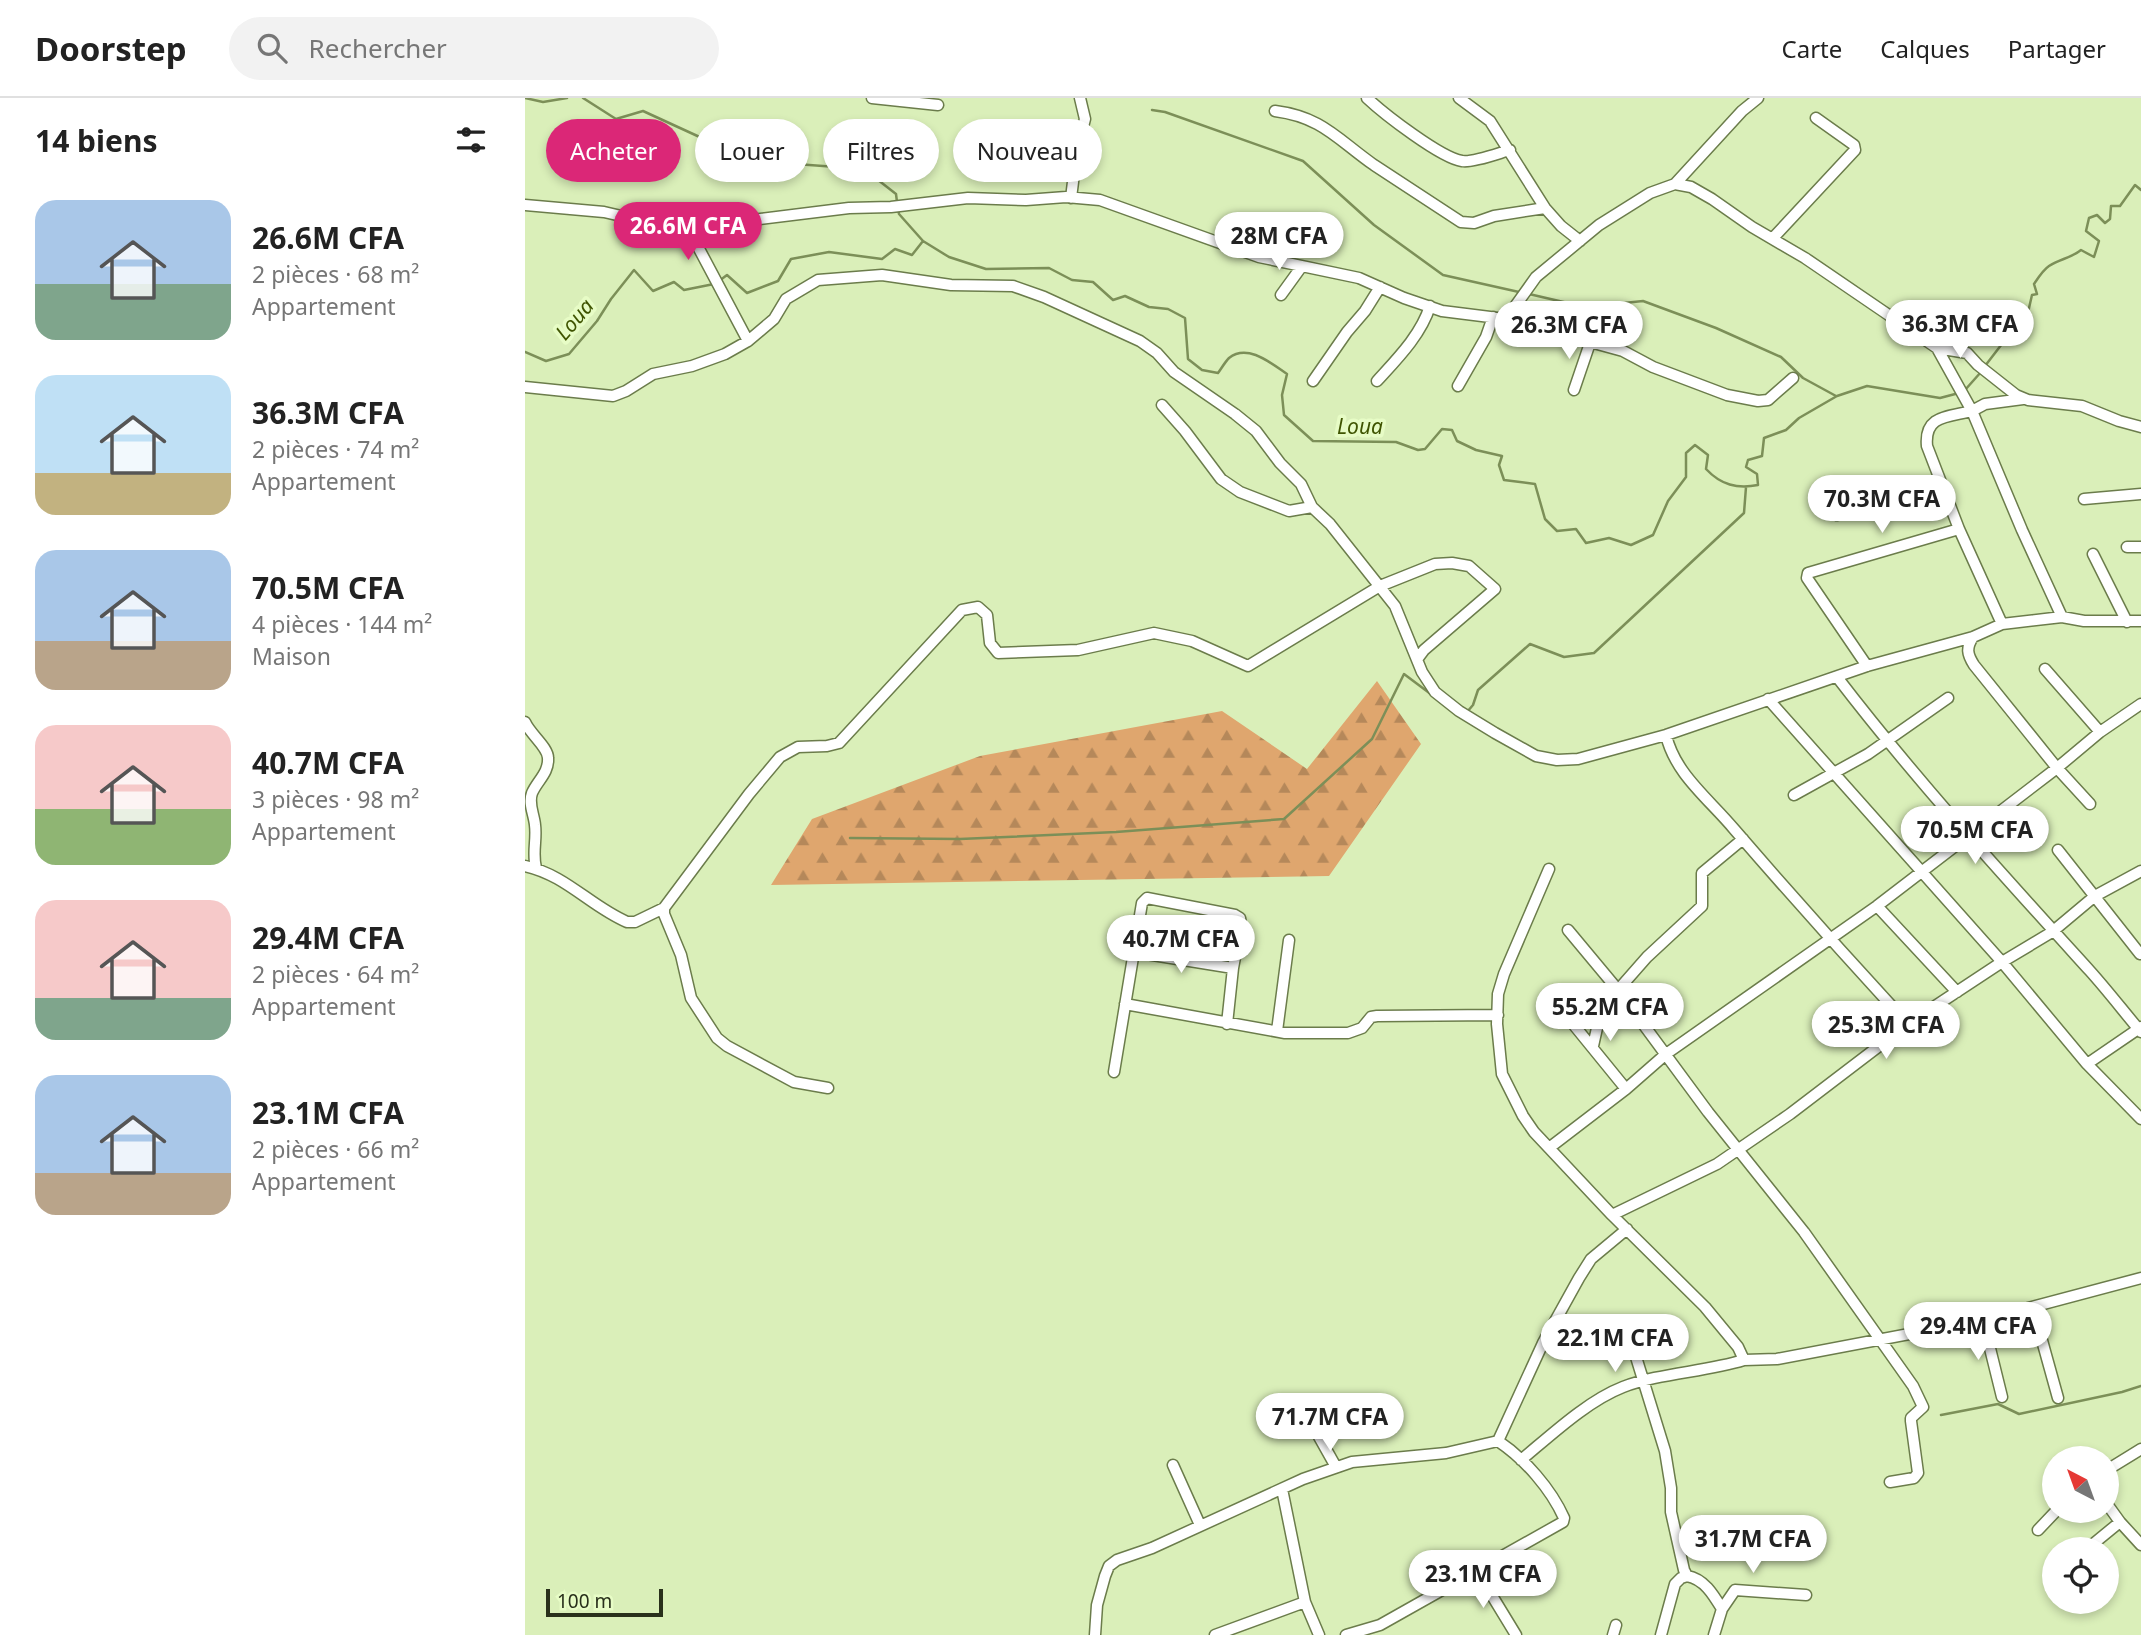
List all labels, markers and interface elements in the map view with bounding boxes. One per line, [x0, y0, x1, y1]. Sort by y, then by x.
search box [229, 17, 719, 80]
text: Doorstep [35, 26, 187, 71]
icon: search [253, 29, 291, 67]
text: Rechercher [309, 30, 447, 66]
text: Carte [1782, 32, 1842, 65]
text: Calques [1880, 32, 1970, 65]
text: Partager [2008, 32, 2106, 65]
chip: Acheter [546, 119, 681, 182]
chip: Louer [695, 119, 809, 182]
chip: Filtres [823, 119, 939, 182]
chip: Nouveau [953, 119, 1102, 182]
text: 14 biens [35, 120, 158, 161]
icon: filters [452, 121, 490, 159]
pin: 26.6M CFA [608, 202, 768, 262]
text: 26.6M CFA [630, 209, 746, 241]
pin: 28M CFA [1214, 212, 1344, 272]
text: 26.6M CFA [252, 217, 404, 258]
text: 28M CFA [1231, 219, 1327, 251]
icon: home [91, 228, 175, 312]
text: 2 pièces · 68 m² [252, 258, 419, 290]
text: Appartement [252, 290, 396, 322]
water label: Loua [549, 292, 600, 346]
pin: 36.3M CFA [1880, 300, 2040, 360]
pin: 26.3M CFA [1489, 302, 1649, 361]
text: 36.3M CFA [1902, 307, 2018, 339]
text: 26.3M CFA [1511, 308, 1627, 340]
text: 36.3M CFA [252, 392, 404, 433]
icon: home [91, 403, 175, 487]
water label: Loua [1337, 412, 1383, 440]
text: 2 pièces · 74 m² [252, 433, 419, 465]
text: Appartement [252, 465, 396, 497]
pin: 70.3M CFA [1802, 476, 1962, 535]
text: 70.3M CFA [1824, 482, 1940, 514]
text: 70.5M CFA [252, 567, 404, 608]
icon: home [91, 578, 175, 662]
text: 4 pièces · 144 m² [252, 608, 432, 640]
text: Maison [252, 640, 331, 672]
text: 40.7M CFA [252, 742, 404, 783]
icon: home [91, 753, 175, 837]
text: 3 pièces · 98 m² [252, 783, 419, 815]
pin: 70.5M CFA [1895, 806, 2055, 866]
text: 70.5M CFA [1917, 813, 2033, 845]
text: Appartement [252, 815, 396, 847]
pin: 40.7M CFA [1101, 916, 1261, 975]
text: 29.4M CFA [252, 917, 404, 958]
text: 40.7M CFA [1123, 922, 1239, 954]
icon: home [91, 928, 175, 1012]
text: 2 pièces · 64 m² [252, 958, 419, 990]
pin: 55.2M CFA [1530, 984, 1690, 1043]
text: Appartement [252, 990, 396, 1022]
text: 55.2M CFA [1552, 990, 1668, 1022]
pin: 25.3M CFA [1806, 1002, 1966, 1061]
text: 25.3M CFA [1828, 1008, 1944, 1040]
text: 23.1M CFA [252, 1092, 404, 1133]
icon: home [91, 1103, 175, 1187]
text: 2 pièces · 66 m² [252, 1133, 419, 1165]
text: Appartement [252, 1165, 396, 1197]
pin: 29.4M CFA [1898, 1302, 2058, 1362]
text: 29.4M CFA [1920, 1309, 2036, 1341]
pin: 22.1M CFA [1535, 1314, 1695, 1374]
text: 22.1M CFA [1557, 1321, 1673, 1353]
pin: 71.7M CFA [1250, 1394, 1410, 1453]
text: 71.7M CFA [1272, 1400, 1388, 1432]
north arrow [2042, 1446, 2119, 1522]
map controls [2042, 1446, 2119, 1614]
pin: 31.7M CFA [1673, 1516, 1833, 1575]
text: 31.7M CFA [1695, 1522, 1811, 1554]
button: locate [2042, 1537, 2119, 1614]
pin: 23.1M CFA [1403, 1550, 1563, 1610]
text: 23.1M CFA [1425, 1557, 1541, 1589]
scale bar [546, 1586, 663, 1618]
text: 100 m [557, 1588, 612, 1614]

